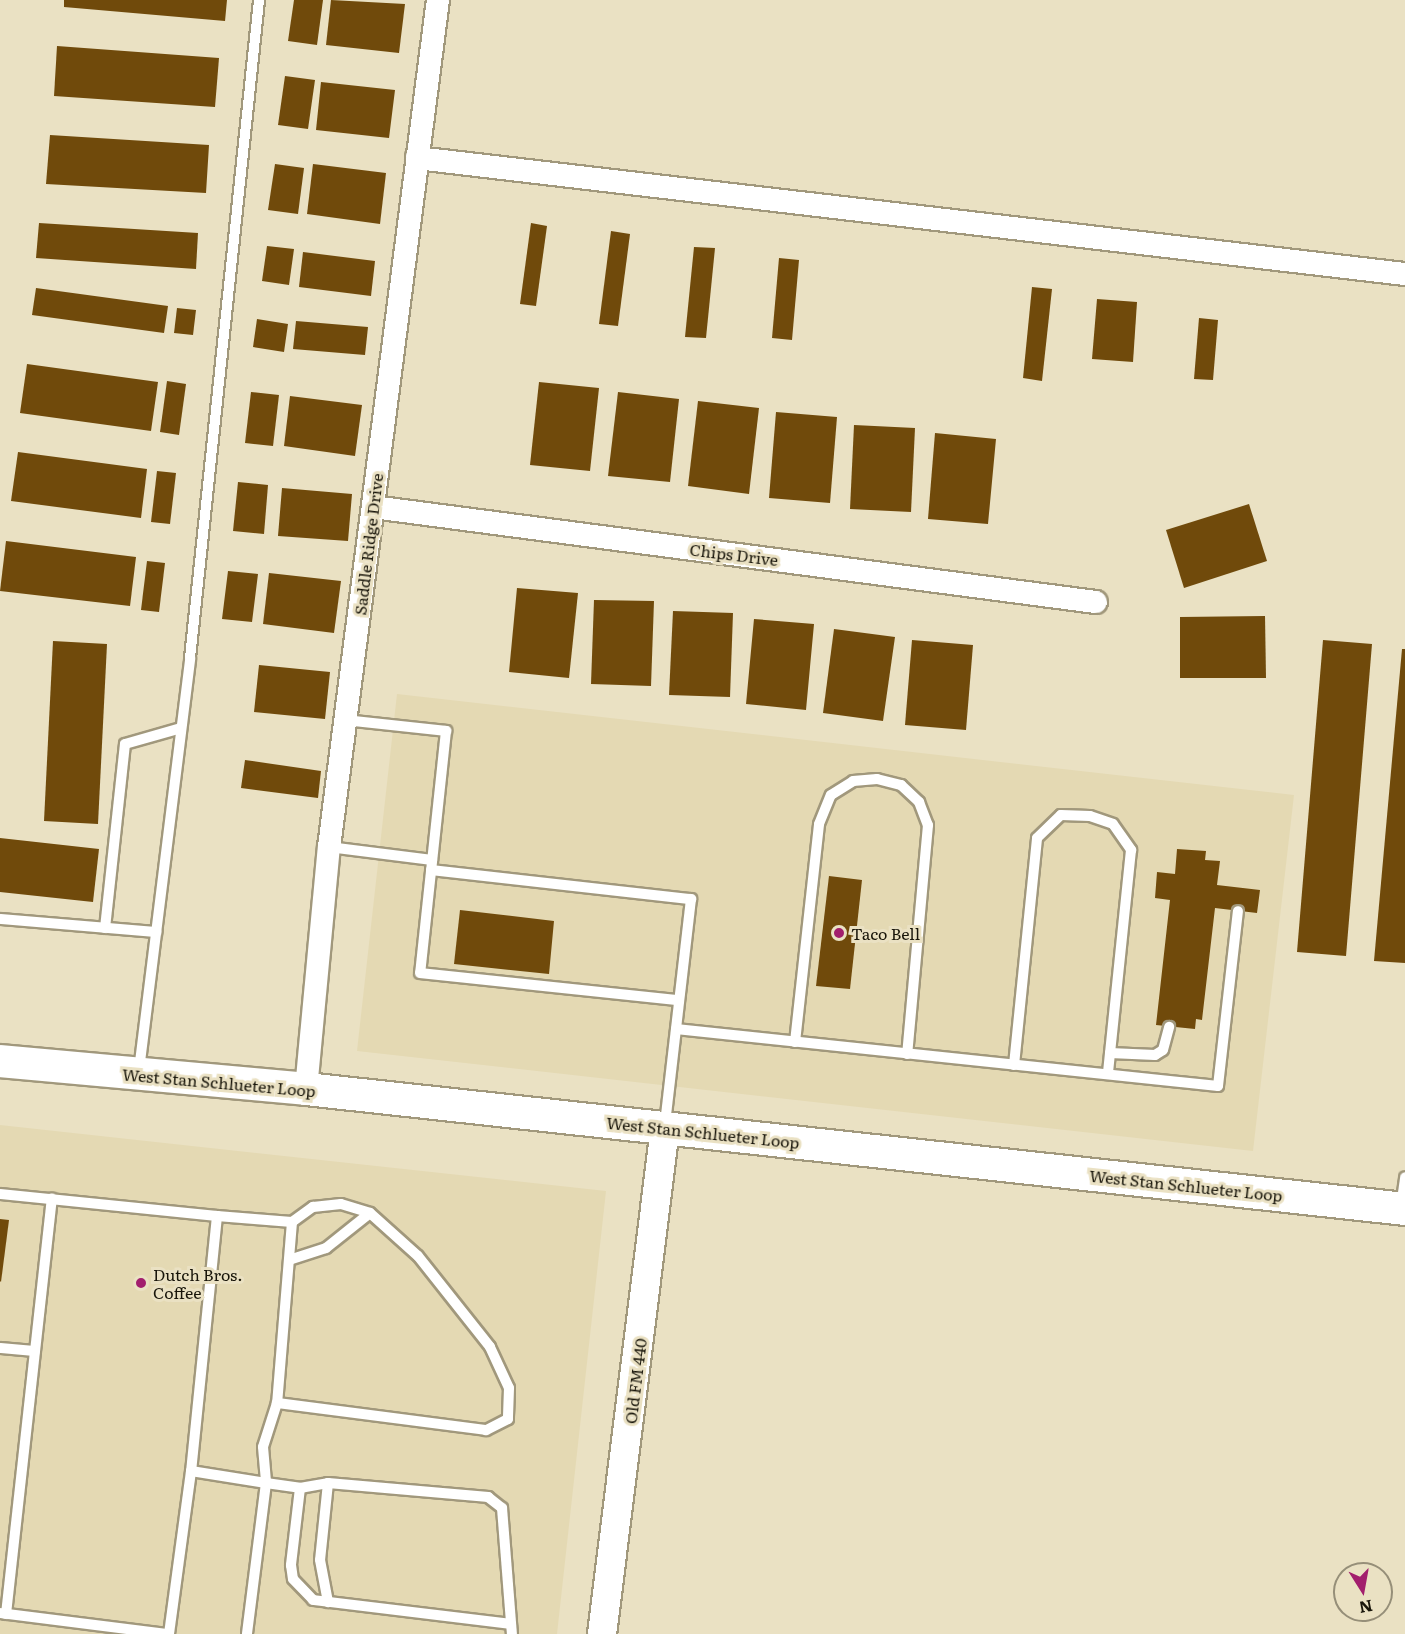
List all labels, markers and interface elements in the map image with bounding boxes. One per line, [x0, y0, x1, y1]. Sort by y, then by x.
street label: Saddle Ridge Drive [350, 472, 386, 616]
street label: Chips Drive [689, 539, 779, 569]
place label: Taco Bell [851, 923, 920, 943]
marker: Taco Bell [832, 926, 846, 940]
street label: West Stan Schlueter Loop [121, 1064, 317, 1100]
street label: West Stan Schlueter Loop [605, 1112, 801, 1152]
street label: West Stan Schlueter Loop [1088, 1165, 1284, 1205]
place label: Dutch Bros. Coffee [153, 1264, 243, 1302]
marker: Dutch Bros. Coffee [134, 1276, 148, 1290]
street label: Old FM 440 [620, 1337, 650, 1425]
north arrow [1333, 1562, 1393, 1622]
text: N [1357, 1595, 1375, 1621]

